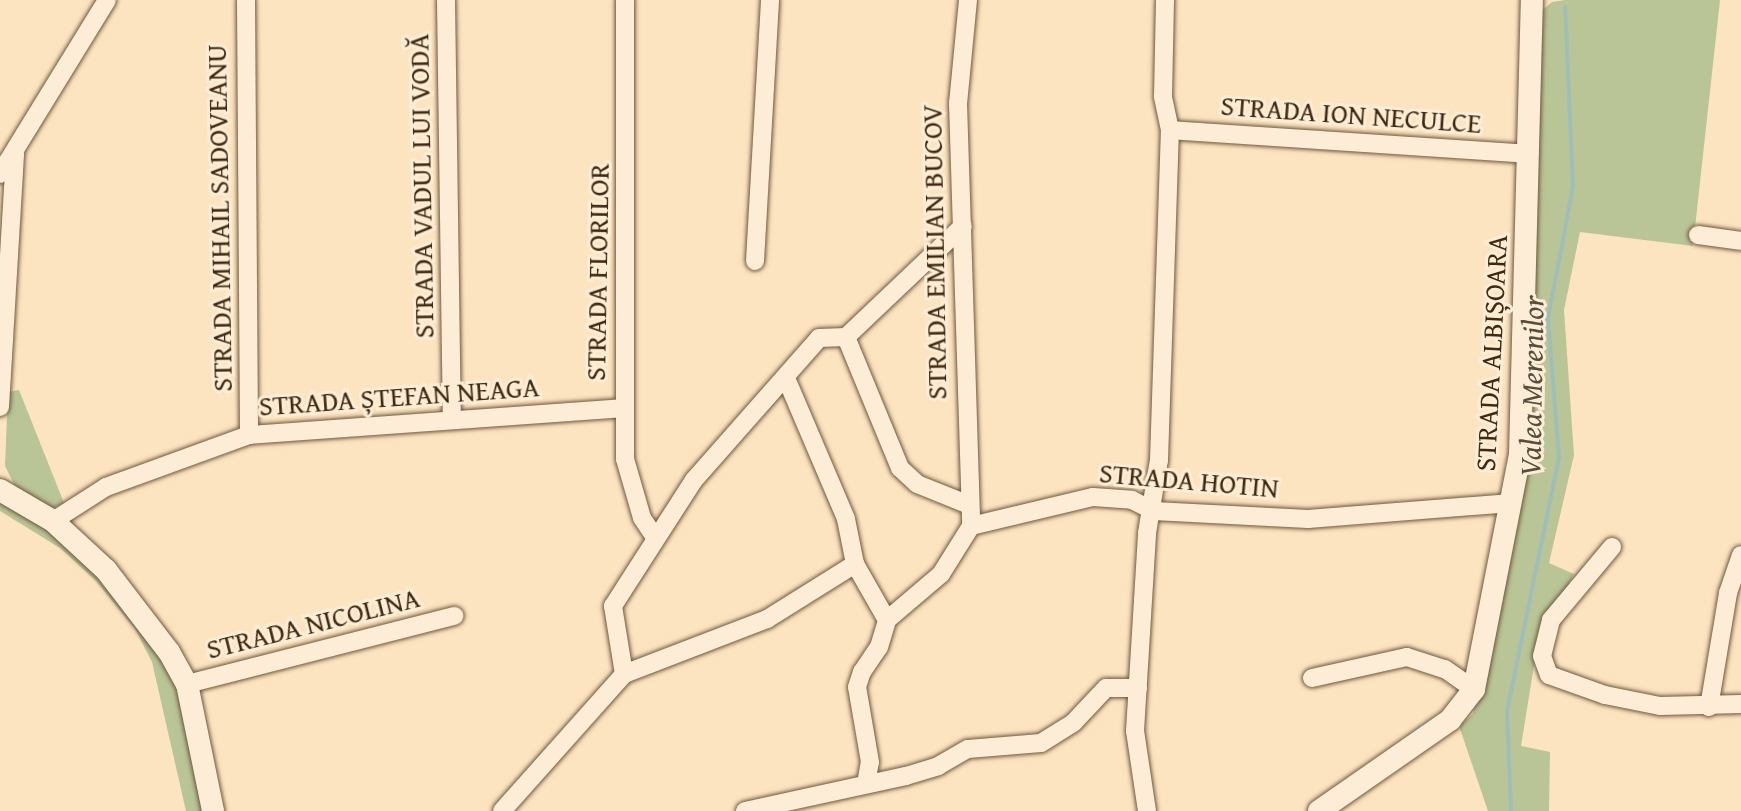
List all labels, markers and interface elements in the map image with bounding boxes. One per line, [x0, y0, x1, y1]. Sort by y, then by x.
street label: STRADA VADUL LUI VODĂ [402, 33, 440, 339]
street label: STRADA MIHAIL SADOVEANU [199, 44, 239, 392]
street label: STRADA ION NECULCE [1220, 88, 1482, 140]
street label: STRADA EMILIAN BUCOV [915, 104, 953, 400]
street label: STRADA FLORILOR [578, 163, 616, 381]
street label: STRADA ALBIȘOARA [1468, 234, 1514, 472]
water label: Valea Merenilor [1511, 295, 1551, 477]
street label: STRADA ȘTEFAN NEAGA [258, 369, 540, 423]
street label: STRADA HOTIN [1098, 455, 1280, 505]
street label: STRADA NICOLINA [203, 580, 423, 666]

